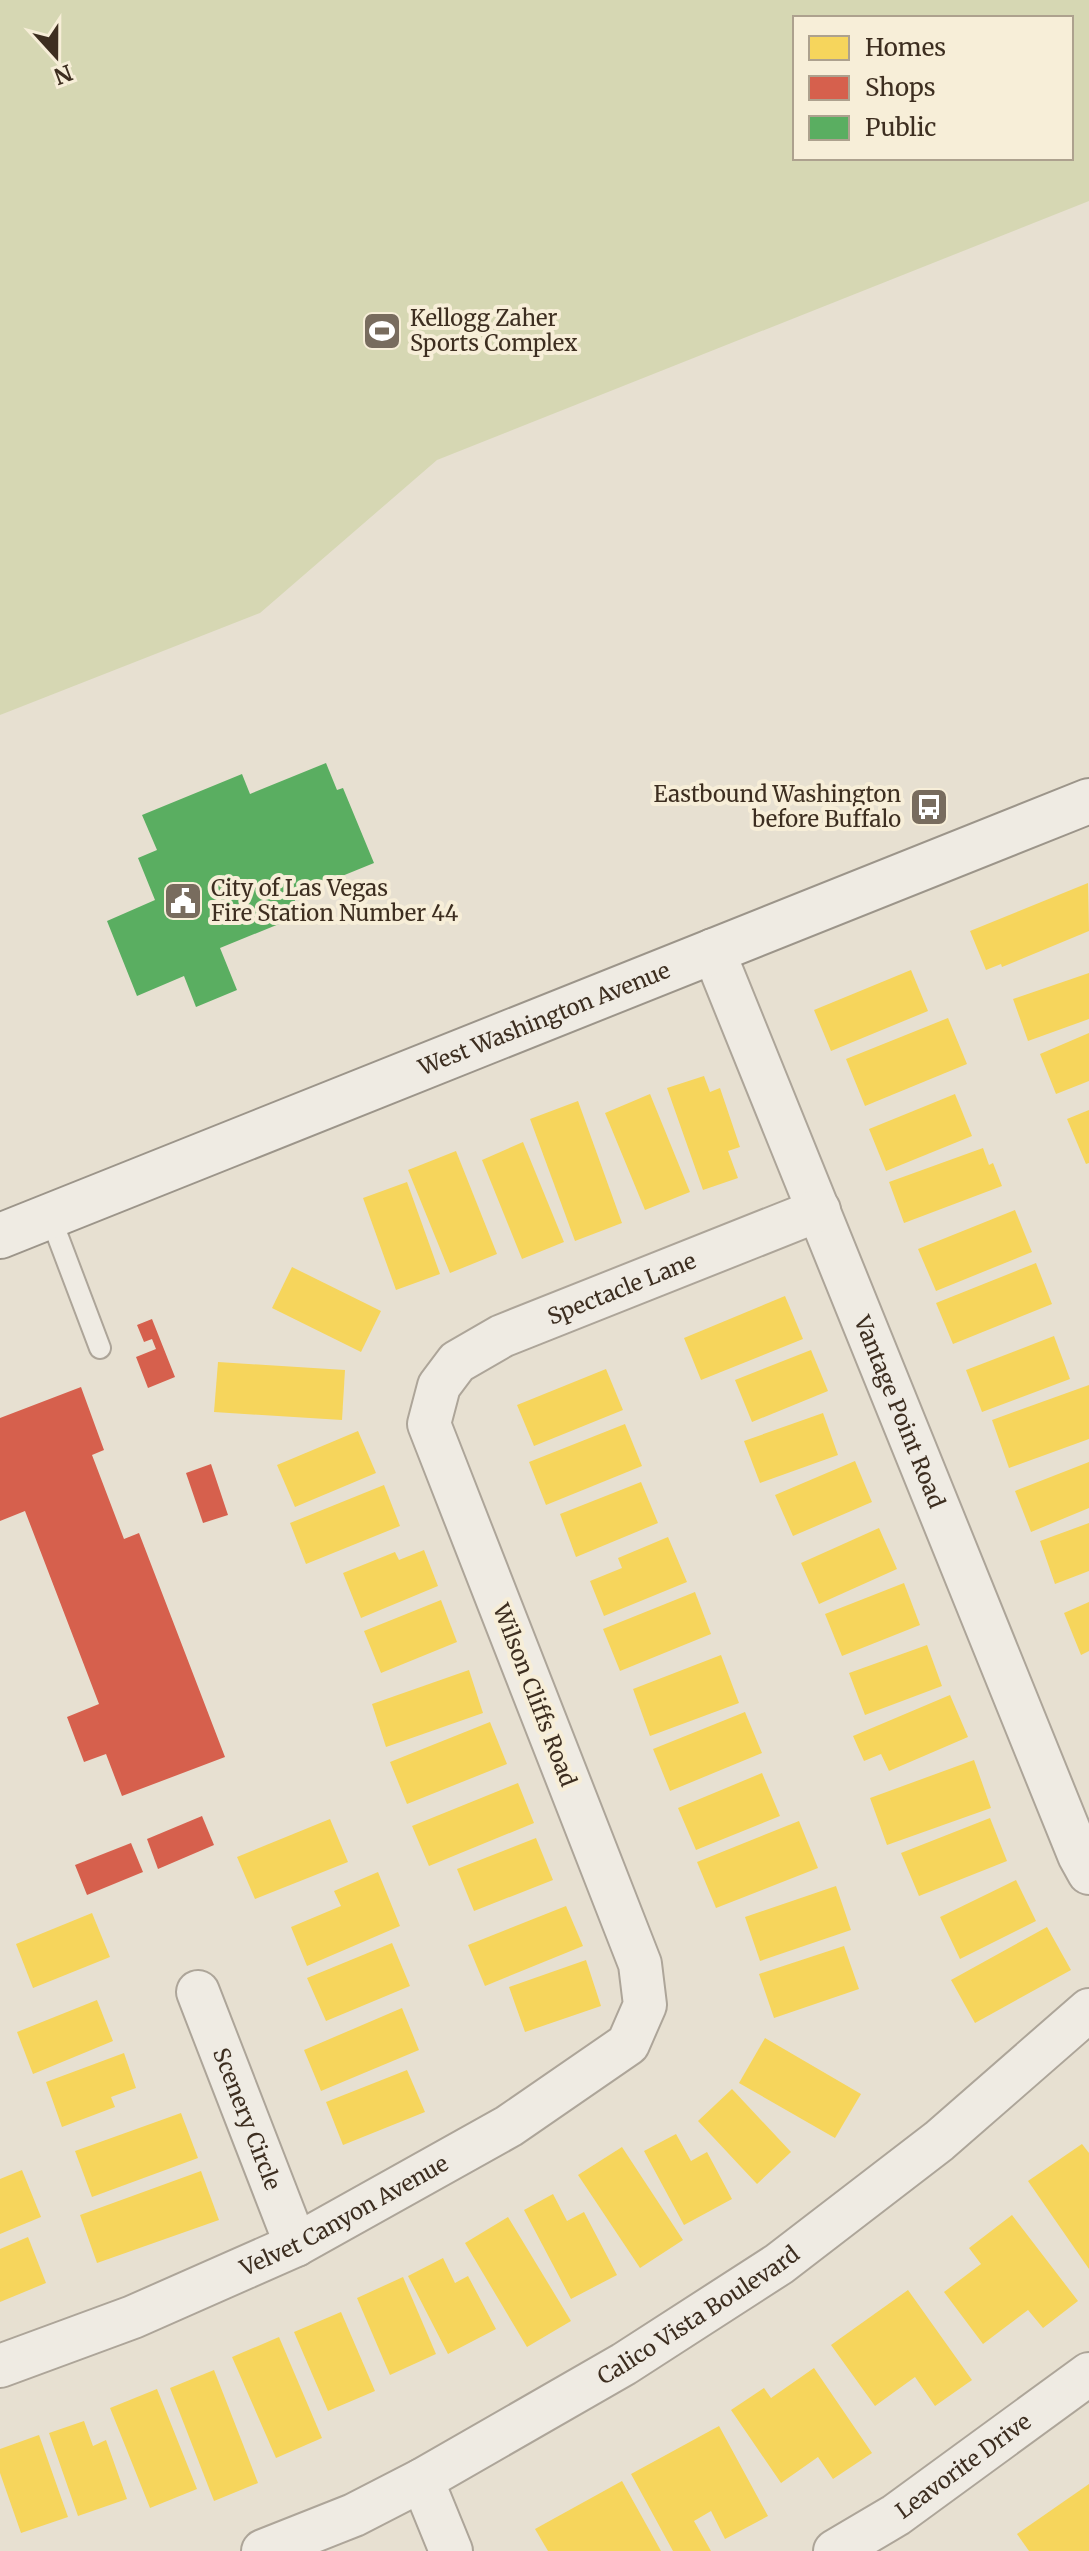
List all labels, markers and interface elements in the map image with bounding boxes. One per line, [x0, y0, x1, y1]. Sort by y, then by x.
north arrow [16, 16, 96, 96]
legend [793, 16, 1073, 160]
text: Homes [865, 32, 946, 63]
text: N [49, 58, 76, 91]
text: Shops [865, 72, 936, 103]
text: Public [865, 112, 936, 143]
place label: Kellogg Zaher Sports Complex [410, 304, 577, 357]
sports icon: Kellogg Zaher Sports Complex [361, 310, 403, 352]
place label: Eastbound Washington before Buffalo [654, 780, 901, 833]
bus stop icon: Eastbound Washington before Buffalo [908, 786, 950, 828]
place label: City of Las Vegas Fire Station Number 44 [211, 874, 459, 927]
public building icon: City of Las Vegas Fire Station Number 44 [162, 880, 204, 922]
street label: West Washington Avenue [414, 956, 674, 1082]
street label: Spectacle Lane [543, 1246, 700, 1331]
street label: Vantage Point Road [848, 1310, 951, 1512]
street label: Wilson Cliffs Road [487, 1599, 583, 1790]
street label: Scenery Circle [207, 2044, 287, 2194]
street label: Velvet Canyon Avenue [235, 2149, 453, 2282]
street label: Calico Vista Boulevard [592, 2240, 805, 2390]
street label: Leavorite Drive [890, 2407, 1036, 2525]

